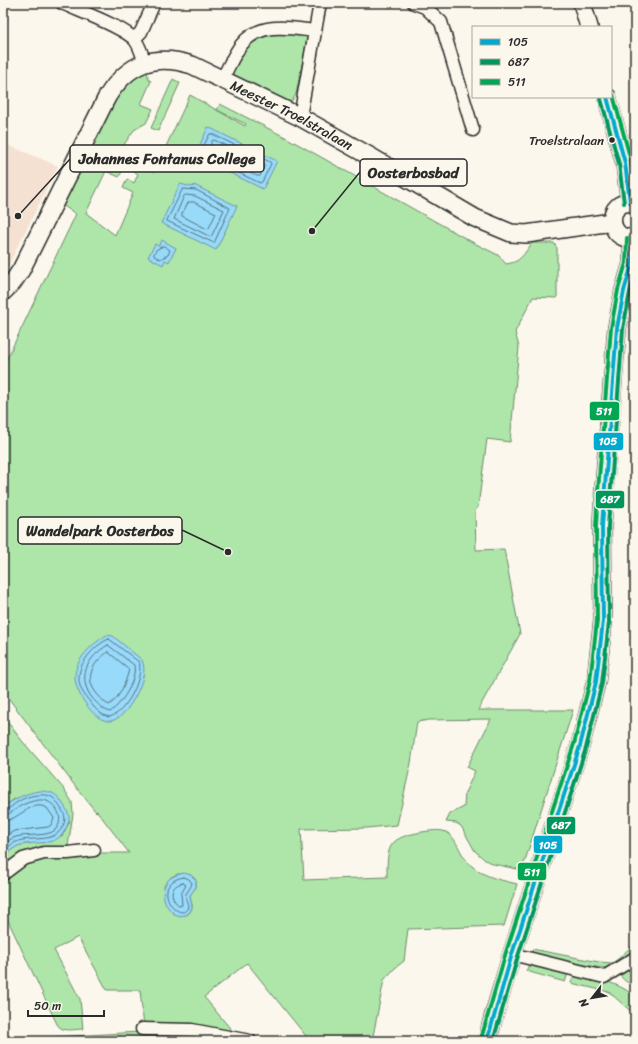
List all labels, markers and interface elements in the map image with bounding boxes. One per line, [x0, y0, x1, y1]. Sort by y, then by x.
legend [472, 26, 612, 98]
text: 105 [508, 31, 528, 53]
text: 687 [508, 51, 530, 73]
text: 511 [508, 71, 526, 93]
street label: Meester Troelstralaan [226, 73, 358, 158]
place label: Troelstralaan [529, 129, 604, 152]
marker: Troelstralaan [607, 135, 617, 145]
callout: Johannes Fontanus College [70, 145, 264, 172]
text: Johannes Fontanus College [78, 146, 256, 172]
callout: Oosterbosbad [360, 159, 467, 186]
text: Oosterbosbad [367, 160, 460, 186]
line badge: 511 [589, 401, 620, 421]
text: 511 [596, 402, 612, 421]
line badge: 105 [593, 432, 624, 451]
text: 105 [599, 432, 617, 451]
line badge: 687 [595, 490, 625, 509]
text: 687 [599, 490, 621, 509]
callout: Wandelpark Oosterbos [18, 517, 182, 544]
text: Wandelpark Oosterbos [26, 518, 175, 544]
line badge: 687 [546, 816, 576, 835]
text: 687 [550, 816, 572, 835]
line badge: 105 [533, 835, 563, 854]
text: 105 [539, 836, 557, 855]
line badge: 511 [517, 862, 547, 881]
text: 511 [524, 863, 540, 882]
north arrow [572, 978, 612, 1018]
scale bar [28, 992, 104, 1018]
text: N [574, 994, 594, 1012]
text: 50 m [34, 995, 61, 1017]

